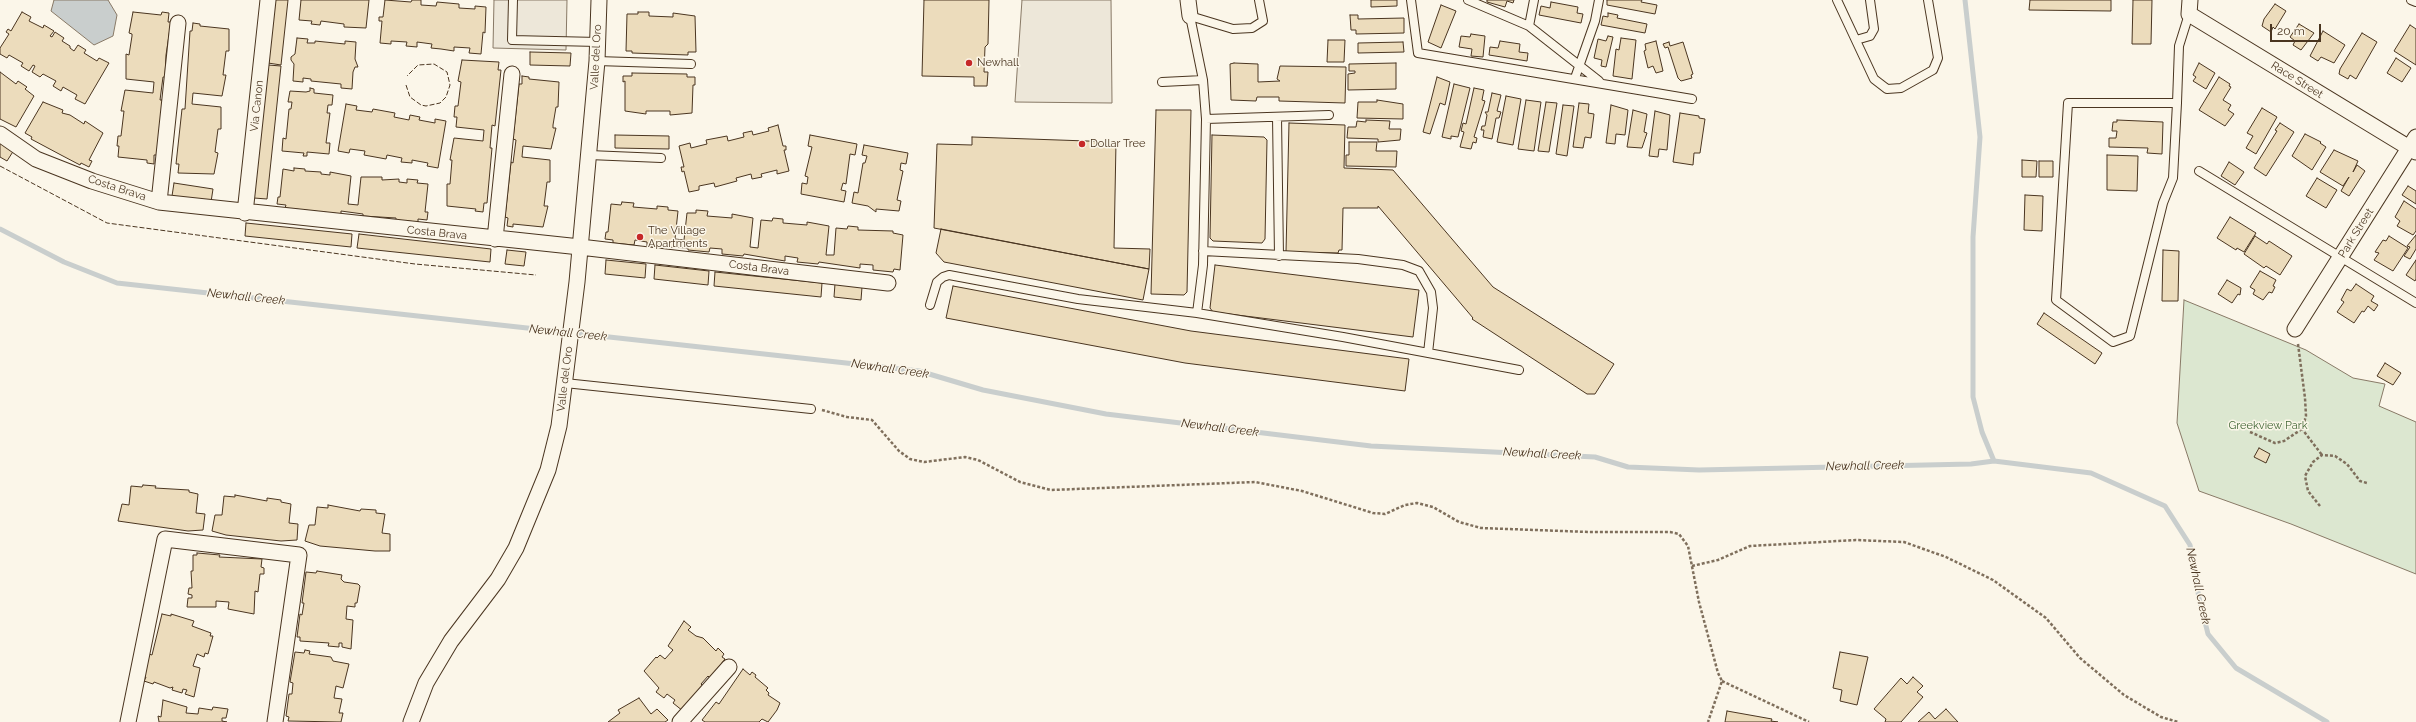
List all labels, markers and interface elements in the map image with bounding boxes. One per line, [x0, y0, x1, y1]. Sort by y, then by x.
scale bar [2272, 16, 2323, 42]
street label: Valle del Oro [588, 24, 604, 90]
text: 20 m [2277, 24, 2305, 38]
place label: Newhall [977, 56, 1019, 70]
marker: Newhall [964, 58, 974, 68]
street label: Race Street [2269, 59, 2325, 101]
street label: Via Canon [248, 80, 266, 132]
place label: Dollar Tree [1090, 137, 1145, 151]
marker: Dollar Tree [1077, 139, 1087, 149]
street label: Costa Brava [86, 172, 148, 204]
street label: Park Street [2336, 206, 2376, 260]
street label: Costa Brava [406, 223, 468, 243]
place label: The Village Apartments [648, 224, 708, 250]
marker: The Village Apartments [635, 232, 645, 242]
street label: Costa Brava [728, 258, 790, 278]
water label: Newhall Creek [206, 286, 286, 308]
water label: Newhall Creek [528, 322, 608, 344]
street label: Valle del Oro [554, 346, 576, 412]
water label: Newhall Creek [850, 356, 930, 382]
water label: Newhall Creek [1180, 416, 1260, 440]
park label: Greekview Park [2228, 419, 2308, 433]
water label: Newhall Creek [1502, 445, 1582, 463]
water label: Newhall Creek [1826, 458, 1904, 474]
water label: Newhall Creek [2183, 546, 2213, 626]

